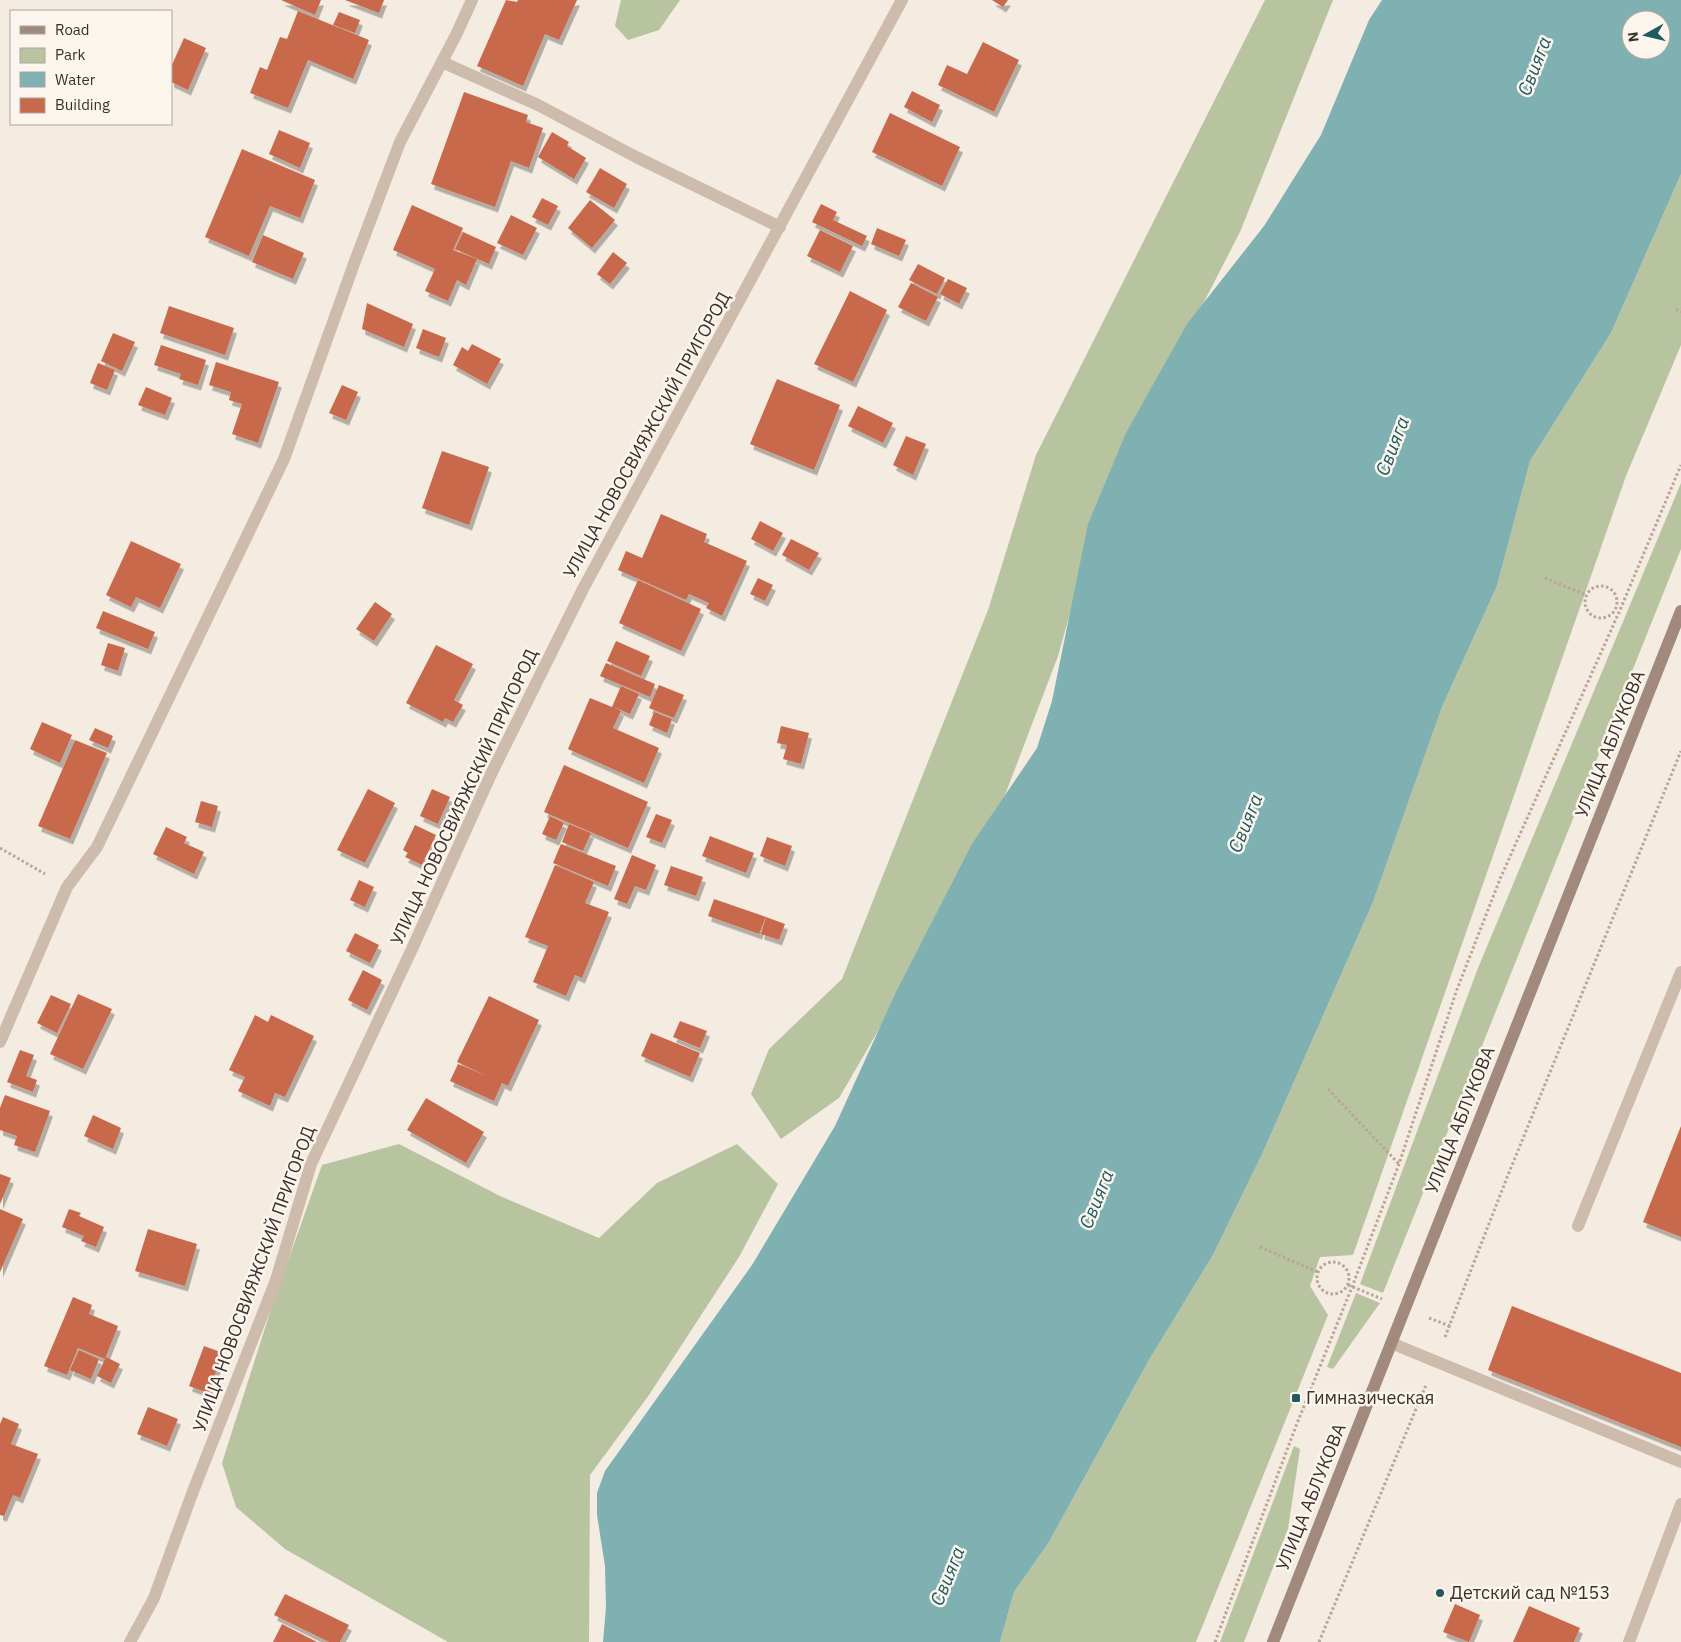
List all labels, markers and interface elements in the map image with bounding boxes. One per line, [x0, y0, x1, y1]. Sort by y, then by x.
legend [10, 10, 172, 125]
north arrow [1621, 10, 1671, 60]
text: Road [55, 20, 90, 39]
text: N [1624, 31, 1643, 43]
water label: Свияга [1512, 33, 1556, 99]
text: Park [55, 45, 85, 64]
text: Water [55, 70, 96, 89]
text: Building [55, 95, 110, 114]
street label: УЛИЦА НОВОСВИЯЖСКИЙ ПРИГОРОД [558, 287, 735, 582]
water label: Свияга [1370, 413, 1414, 479]
street label: УЛИЦА НОВОСВИЯЖСКИЙ ПРИГОРОД [385, 645, 543, 949]
street label: УЛИЦА АБЛУКОВА [1569, 666, 1650, 821]
water label: Свияга [1222, 790, 1268, 856]
street label: УЛИЦА АБЛУКОВА [1419, 1042, 1500, 1197]
street label: УЛИЦА НОВОСВИЯЖСКИЙ ПРИГОРОД [187, 1122, 320, 1435]
water label: Свияга [1073, 1166, 1119, 1232]
place label: Гимназическая [1306, 1386, 1434, 1409]
marker: Гимназическая [1290, 1392, 1302, 1404]
street label: УЛИЦА АБЛУКОВА [1270, 1419, 1351, 1574]
water label: Свияга [924, 1543, 970, 1609]
place label: Детский сад №153 [1450, 1581, 1610, 1604]
marker: Детский сад №153 [1434, 1587, 1446, 1599]

